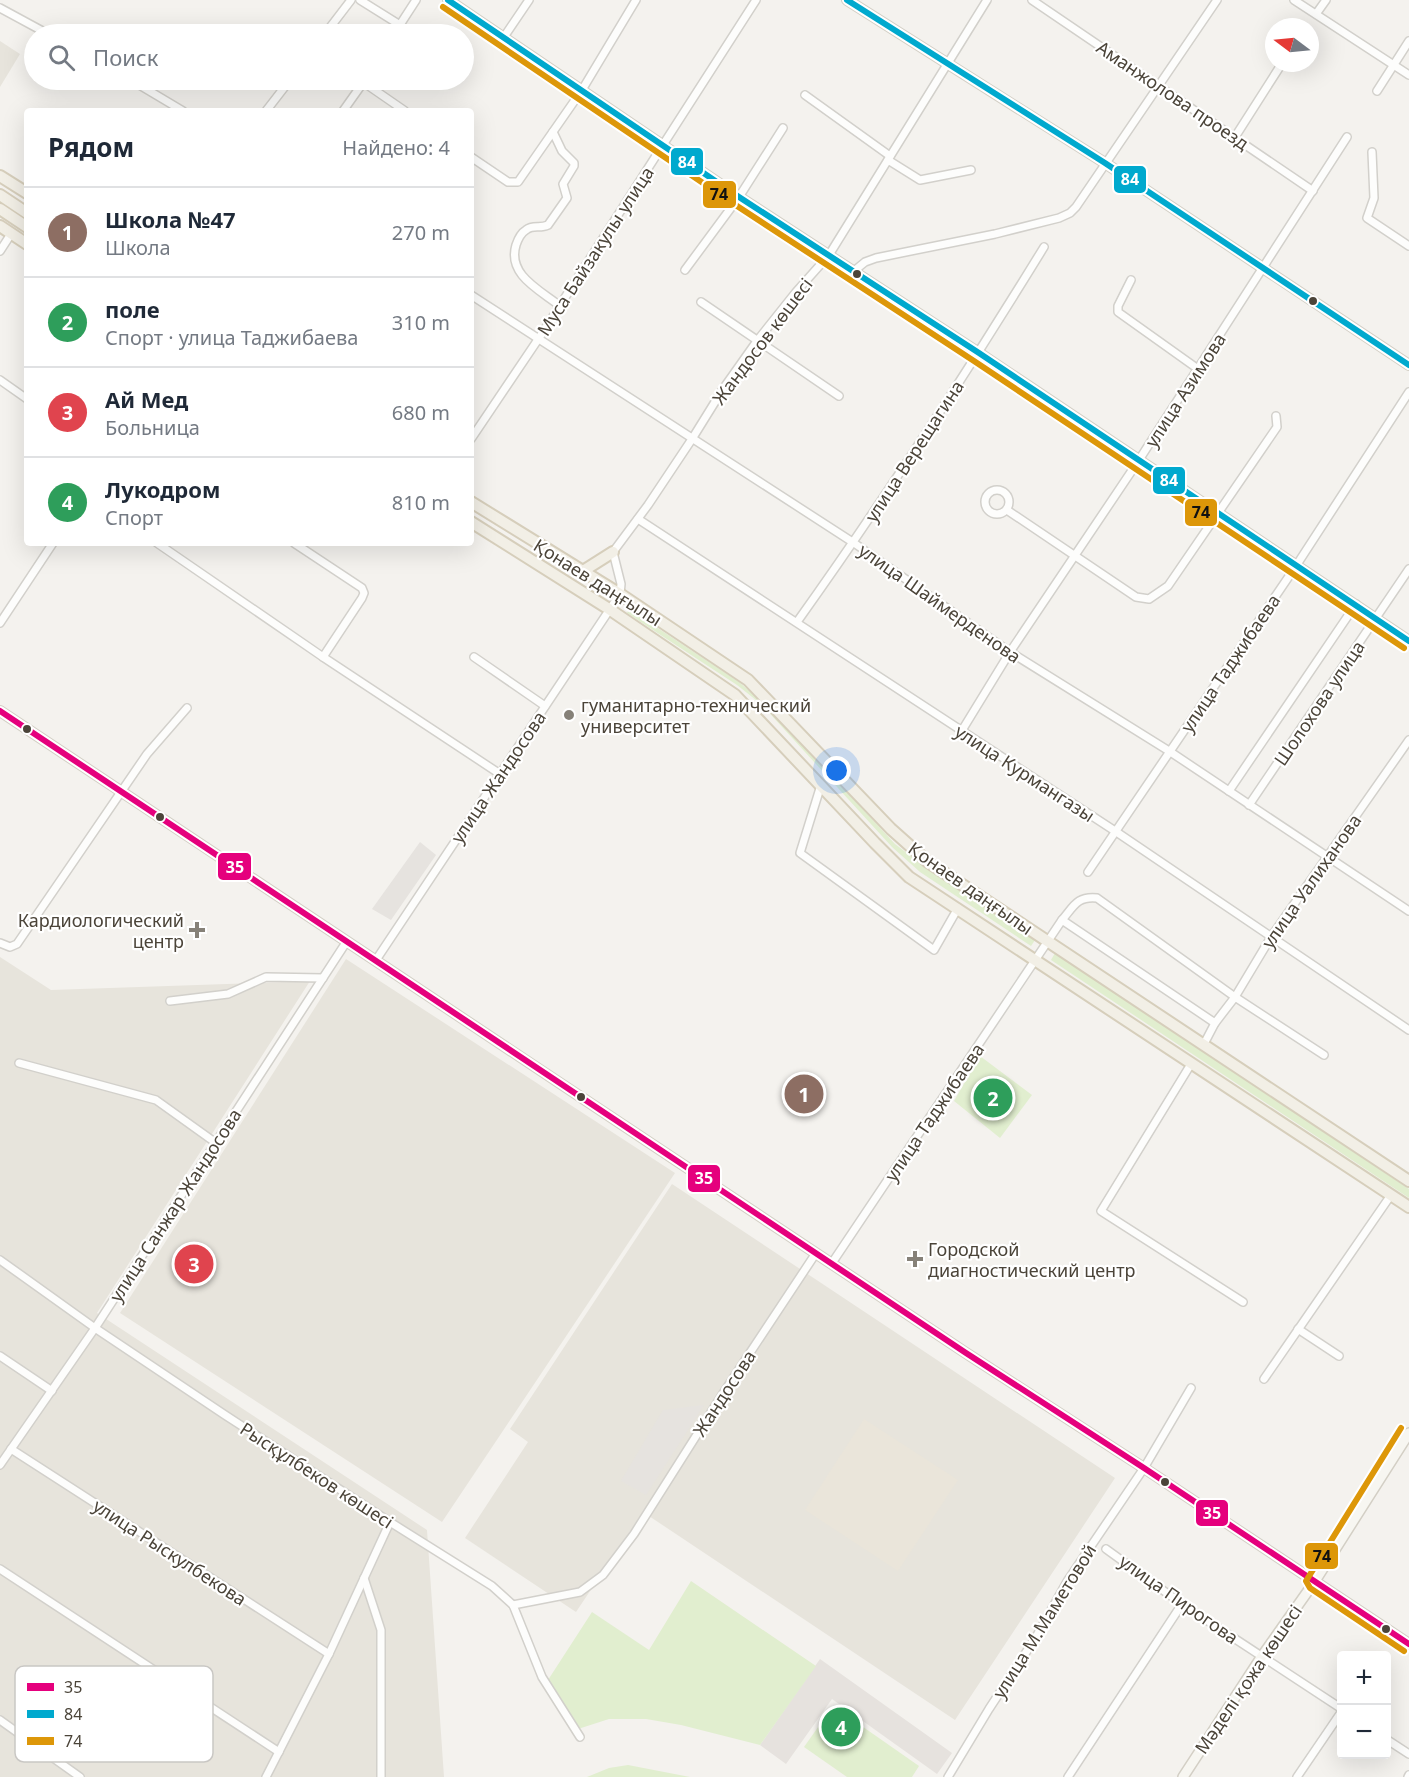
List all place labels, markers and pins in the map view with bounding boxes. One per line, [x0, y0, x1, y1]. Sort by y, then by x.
unlabelled marker [851, 268, 863, 280]
unlabelled marker [1307, 295, 1319, 307]
place label: гуманитарно-технический университет [581, 693, 811, 738]
marker: гуманитарно-технический университет [562, 708, 576, 722]
unlabelled marker [21, 723, 33, 735]
unlabelled marker [154, 811, 166, 823]
place label: Кардиологический центр [18, 908, 184, 953]
marker: Кардиологический центр [188, 921, 206, 939]
pin: 1 [784, 1072, 824, 1116]
pin: 2 [974, 1076, 1012, 1120]
unlabelled marker [575, 1091, 587, 1103]
place label: Городской диагностический центр [928, 1237, 1136, 1282]
pin: 3 [174, 1242, 214, 1286]
marker: Городской диагностический центр [906, 1250, 924, 1268]
unlabelled marker [1159, 1476, 1171, 1488]
unlabelled marker [1380, 1623, 1392, 1635]
pin: 4 [822, 1704, 860, 1750]

